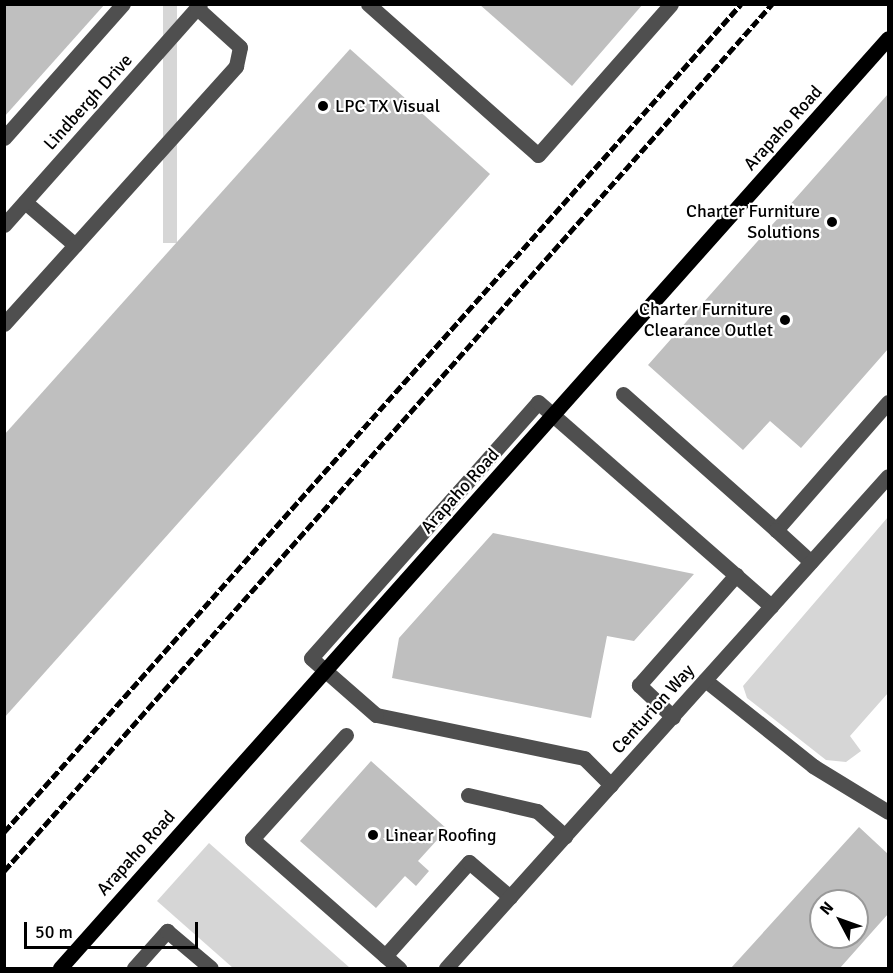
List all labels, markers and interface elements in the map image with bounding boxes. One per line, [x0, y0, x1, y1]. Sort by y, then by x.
street label: Lindbergh Drive [39, 50, 137, 154]
street label: Arapaho Road [739, 81, 827, 175]
place label: LPC TX Visual [335, 95, 440, 117]
marker: LPC TX Visual [316, 99, 330, 113]
place label: Charter Furniture Solutions [686, 201, 820, 244]
marker: Charter Furniture Solutions [825, 215, 839, 229]
place label: Charter Furniture Clearance Outlet [639, 299, 773, 342]
marker: Charter Furniture Clearance Outlet [778, 313, 792, 327]
street label: Arapaho Road [416, 444, 504, 538]
street label: Centurion Way [607, 660, 699, 758]
street label: Arapaho Road [92, 806, 180, 900]
place label: Linear Roofing [385, 824, 496, 846]
marker: Linear Roofing [366, 828, 380, 842]
north arrow [809, 889, 869, 949]
text: N [816, 898, 838, 919]
scale bar [27, 910, 201, 948]
text: 50 m [35, 921, 73, 943]

